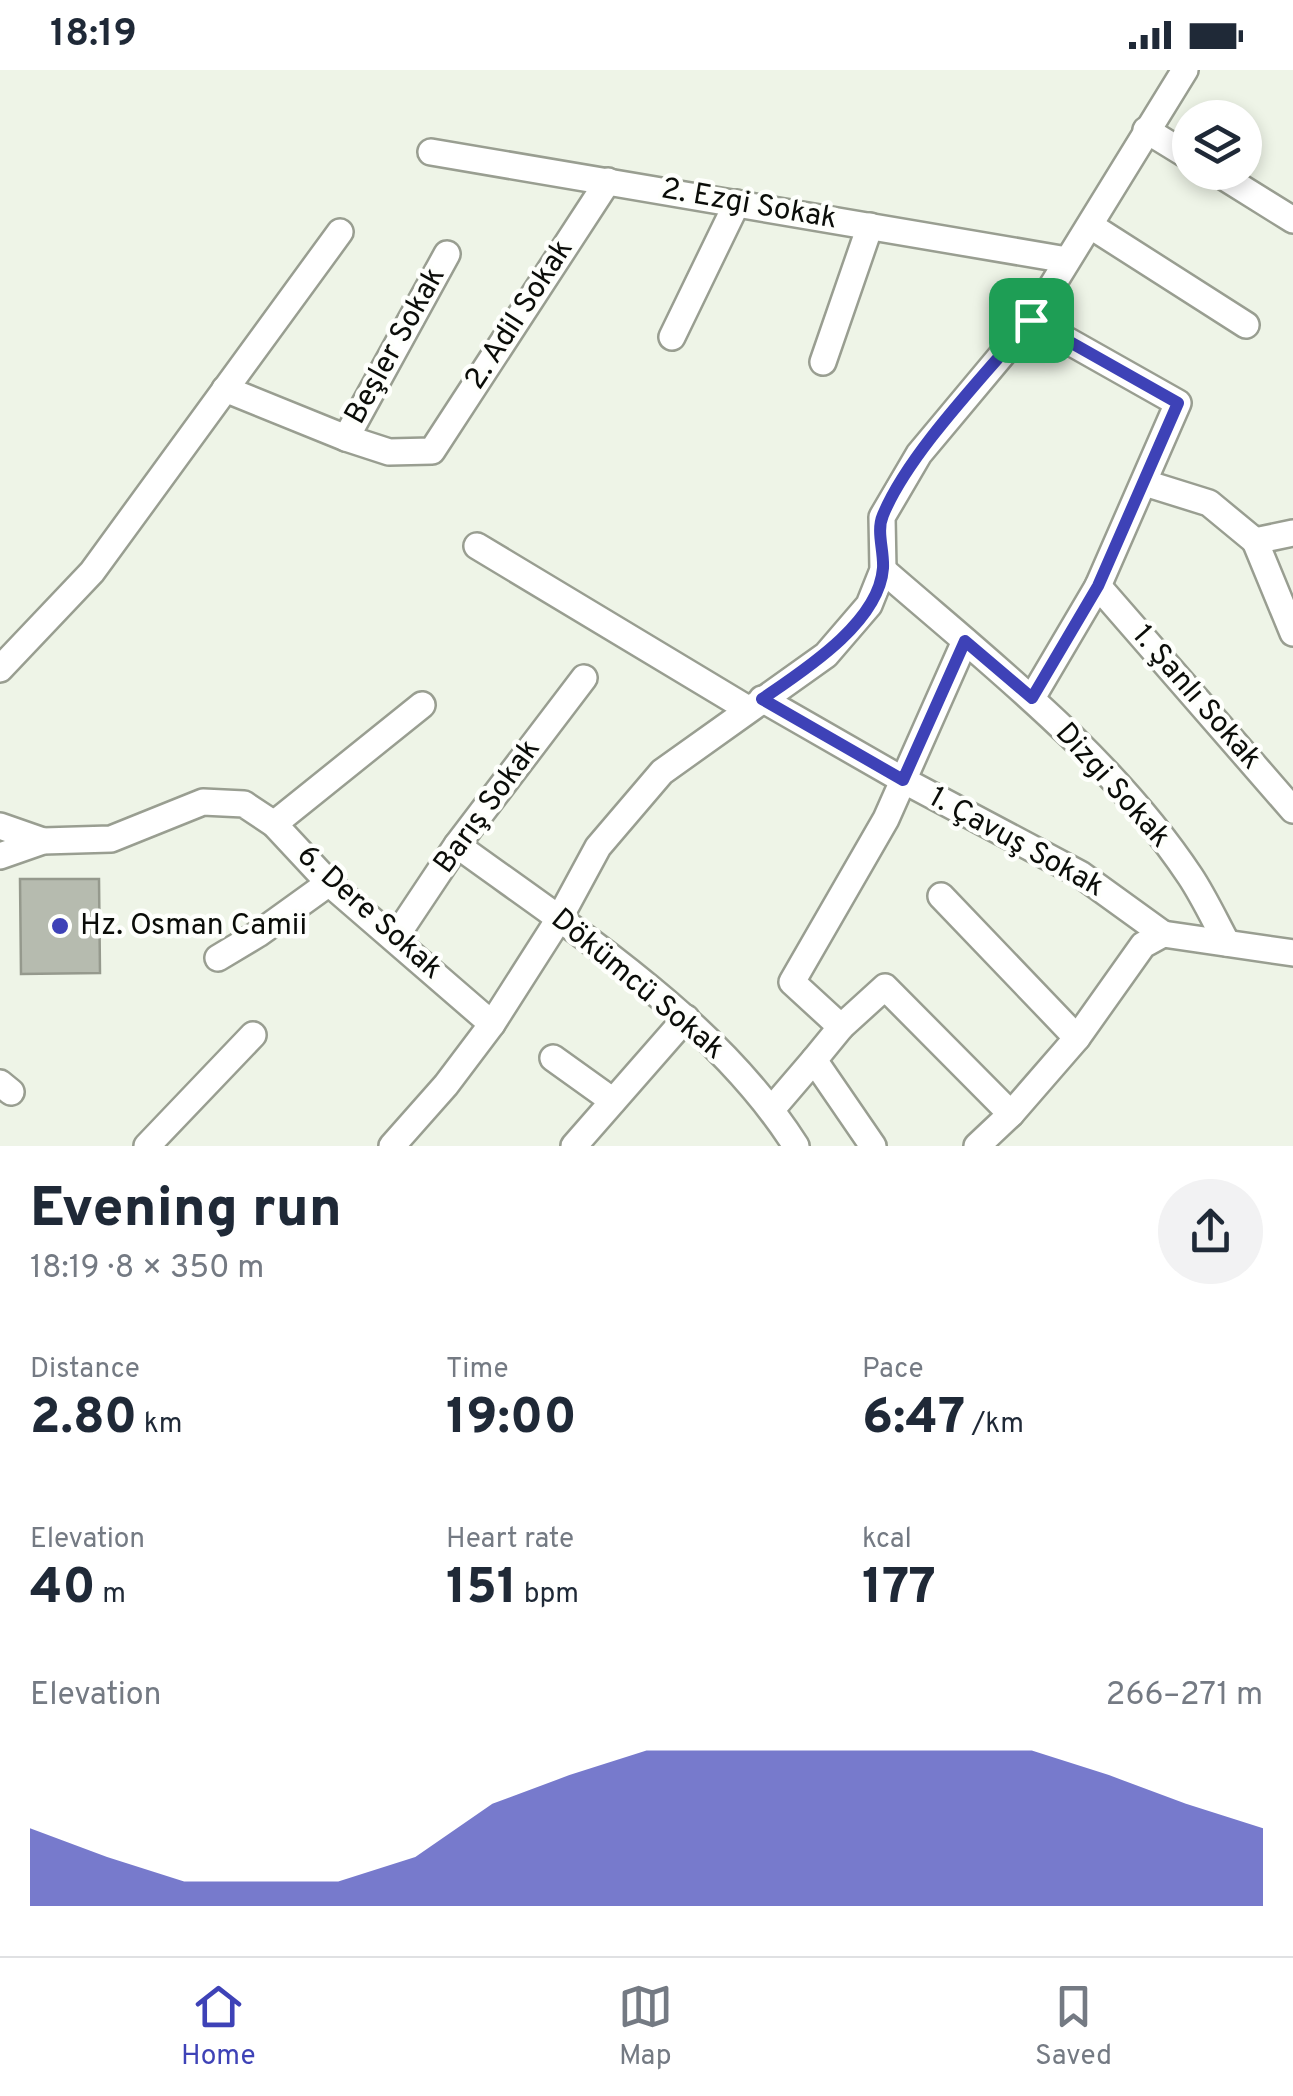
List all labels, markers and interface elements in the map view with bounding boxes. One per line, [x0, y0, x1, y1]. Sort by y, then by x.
text: 18:19 [50, 11, 137, 60]
map controls [1172, 100, 1262, 190]
button: layers [1172, 100, 1262, 190]
street label: 2. Ezgi Sokak [658, 171, 840, 239]
street label: 2. Adil Sokak [458, 233, 582, 397]
street label: Beşler Sokak [338, 261, 454, 431]
pin [989, 278, 1074, 363]
icon: arrive [1004, 293, 1059, 348]
street label: 1. Şanlı Sokak [1123, 618, 1269, 778]
street label: Dizgi Sokak [1046, 716, 1178, 856]
street label: Barış Sokak [427, 732, 549, 882]
street label: 1. Çavuş Sokak [922, 780, 1110, 906]
street label: 6. Dere Sokak [288, 838, 450, 988]
street label: Dökümcü Sokak [543, 902, 731, 1068]
place label: Hz. Osman Camii [80, 908, 307, 945]
marker: Hz. Osman Camii [49, 915, 71, 937]
text: Evening run [30, 1176, 342, 1246]
button: share [1158, 1179, 1263, 1284]
text: 18:19 · 8 × 350 m [30, 1249, 264, 1289]
text: Distance [30, 1352, 140, 1388]
text: Time [446, 1352, 509, 1388]
text: Pace [862, 1352, 924, 1388]
text: 2.80 [30, 1388, 137, 1451]
text: 19:00 [446, 1388, 577, 1451]
text: 6:47 [862, 1388, 965, 1451]
text: km [137, 1407, 182, 1443]
text: /km [965, 1407, 1024, 1443]
text: Elevation [30, 1522, 145, 1558]
text: Heart rate [446, 1522, 574, 1558]
text: kcal [862, 1522, 912, 1558]
text: 40 [30, 1558, 96, 1621]
text: 151 [446, 1558, 517, 1621]
text: 177 [862, 1558, 936, 1621]
text: m [96, 1577, 126, 1613]
text: bpm [517, 1577, 579, 1613]
text: Elevation [30, 1676, 162, 1716]
text: 266–271 m [1106, 1676, 1263, 1716]
tab: Home [181, 1979, 255, 2075]
tab: Map [618, 1979, 673, 2075]
tab: Saved [1035, 1979, 1112, 2075]

